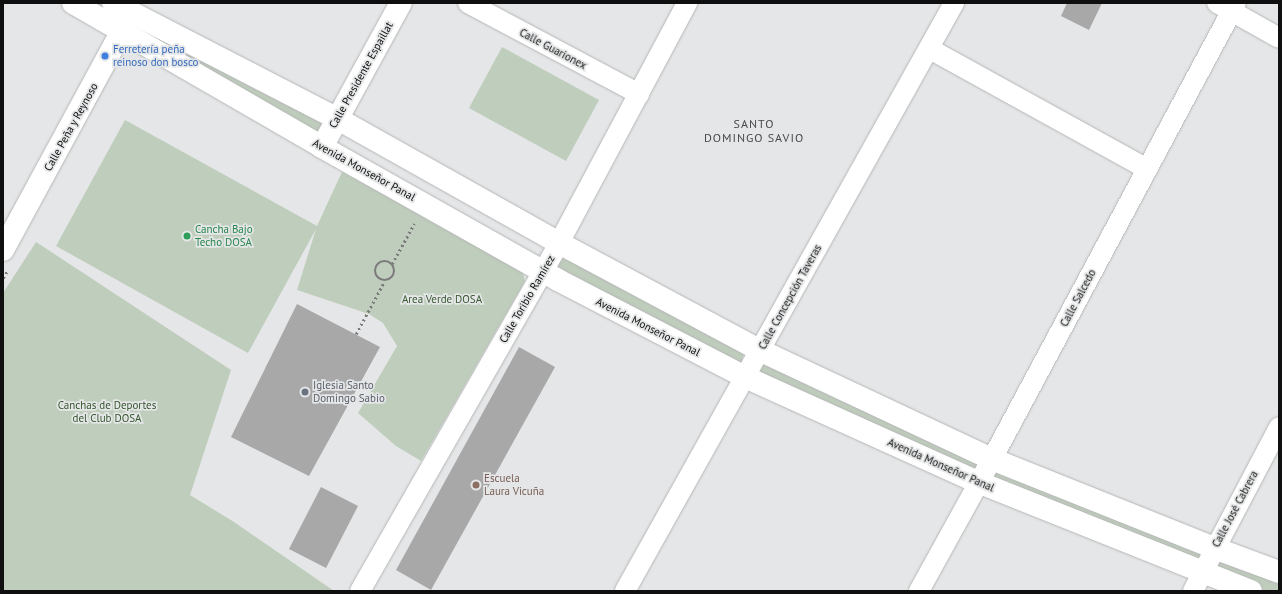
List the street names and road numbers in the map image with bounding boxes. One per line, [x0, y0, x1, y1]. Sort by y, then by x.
street label: Calle Presidente Espaillat [326, 20, 396, 130]
street label: Calle Guarionex [517, 26, 589, 72]
street label: Calle Peña y Reynoso [41, 80, 101, 174]
street label: Avenida Monseñor Panal [310, 136, 418, 204]
street label: Calle Concepción Taveras [756, 242, 824, 352]
street label: Calle Toribio Ramírez [496, 253, 558, 345]
street label: Calle Salcedo [1057, 267, 1099, 329]
street label: Avenida Monseñor Panal [594, 295, 702, 359]
street label: Avenida Monseñor Panal [886, 435, 996, 495]
street label: Calle José Cabrera [1209, 468, 1261, 550]

